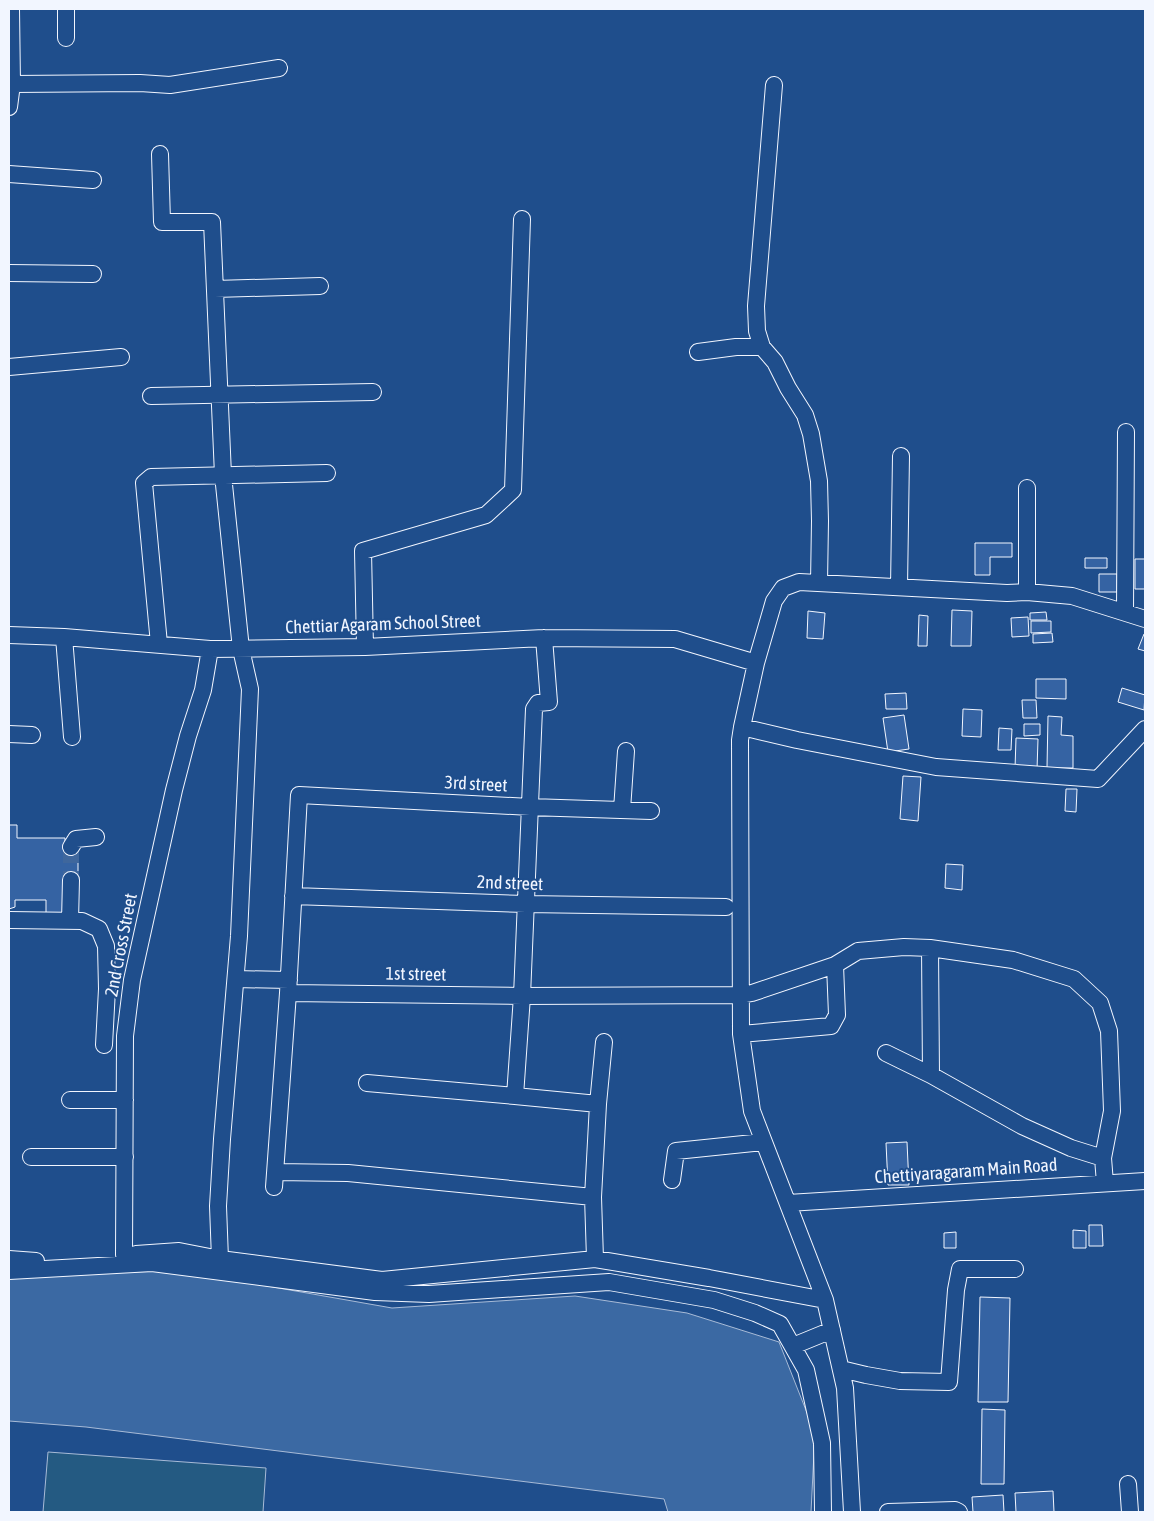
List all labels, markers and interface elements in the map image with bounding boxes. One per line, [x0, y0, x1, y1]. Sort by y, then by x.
street label: Chettiar Agaram School Street [285, 610, 481, 637]
street label: 3rd street [444, 771, 508, 796]
street label: 2nd street [476, 871, 544, 894]
street label: 2nd Cross Street [100, 891, 141, 998]
street label: 1st street [385, 962, 447, 985]
street label: Chettiyaragaram Main Road [874, 1154, 1058, 1187]

